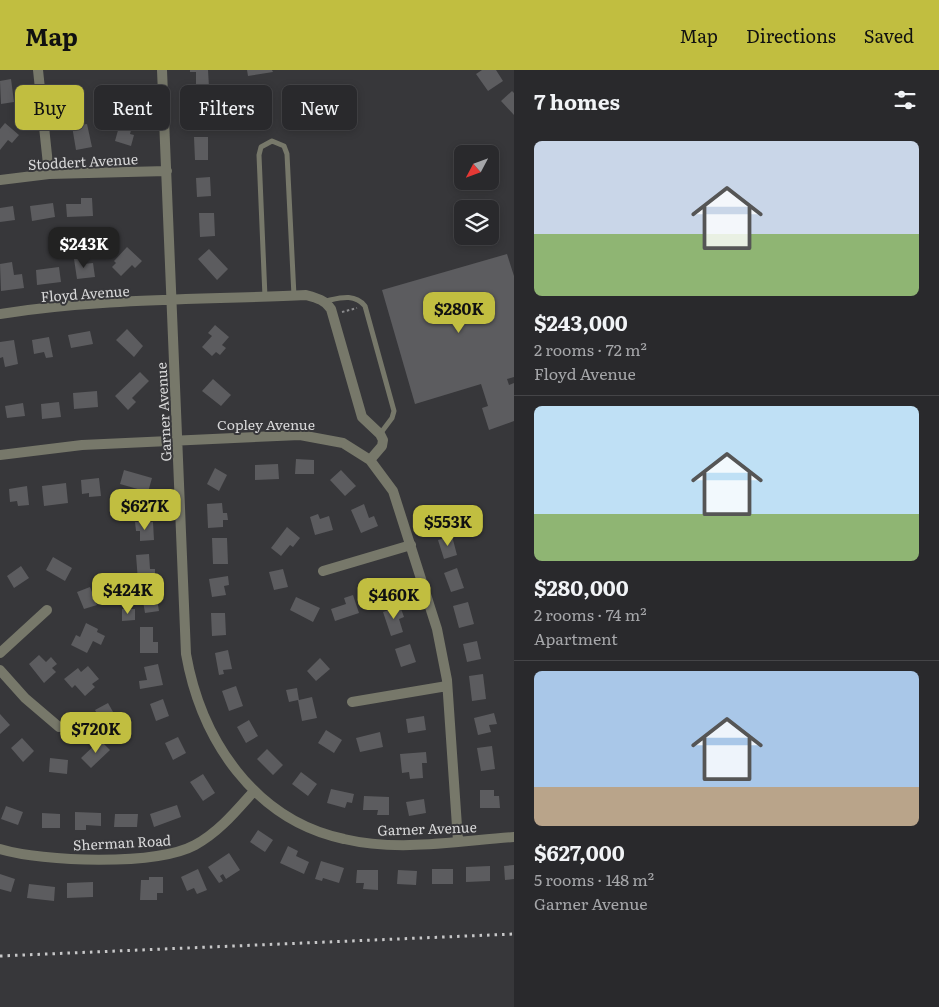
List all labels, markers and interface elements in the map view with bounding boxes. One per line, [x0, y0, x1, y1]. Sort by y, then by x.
text: Map [25, 18, 78, 53]
text: Map [680, 22, 718, 49]
text: Directions [746, 22, 836, 49]
text: Saved [864, 22, 914, 49]
chip: Buy [15, 85, 84, 130]
chip: Rent [94, 85, 170, 130]
chip: Filters [180, 85, 272, 130]
chip: New [282, 85, 357, 130]
text: 7 homes [534, 85, 620, 116]
icon: filters [891, 86, 919, 114]
north arrow [454, 145, 499, 190]
map controls [454, 145, 499, 245]
street label: Stoddert Avenue [27, 148, 139, 174]
icon: home [682, 173, 772, 263]
button: layers [454, 200, 499, 245]
pin: $243K [49, 226, 119, 269]
text: $243K [59, 231, 109, 255]
street label: Floyd Avenue [40, 280, 130, 306]
pin: $280K [424, 292, 494, 334]
text: $280K [434, 296, 484, 320]
text: $243,000 [534, 306, 628, 337]
text: 2 rooms · 72 m² [534, 337, 647, 361]
text: Floyd Avenue [534, 361, 636, 385]
street label: Garner Avenue [150, 362, 176, 462]
street label: Copley Avenue [217, 414, 315, 434]
icon: home [682, 439, 772, 529]
pin: $627K [110, 488, 180, 531]
text: $627K [121, 493, 169, 517]
pin: $553K [413, 504, 483, 547]
text: $553K [424, 509, 472, 533]
text: $280,000 [534, 571, 629, 602]
pin: $424K [93, 572, 163, 615]
text: $424K [103, 577, 153, 601]
pin: $460K [359, 578, 429, 620]
text: $460K [369, 582, 419, 606]
text: 2 rooms · 74 m² [534, 602, 647, 626]
text: Apartment [534, 626, 618, 650]
icon: home [682, 704, 772, 794]
pin: $720K [61, 712, 131, 754]
text: $720K [71, 716, 121, 740]
street label: Garner Avenue [377, 816, 477, 840]
street label: Sherman Road [72, 829, 172, 855]
text: $627,000 [534, 836, 625, 867]
text: 5 rooms · 148 m² [534, 867, 654, 891]
text: Garner Avenue [534, 891, 648, 915]

